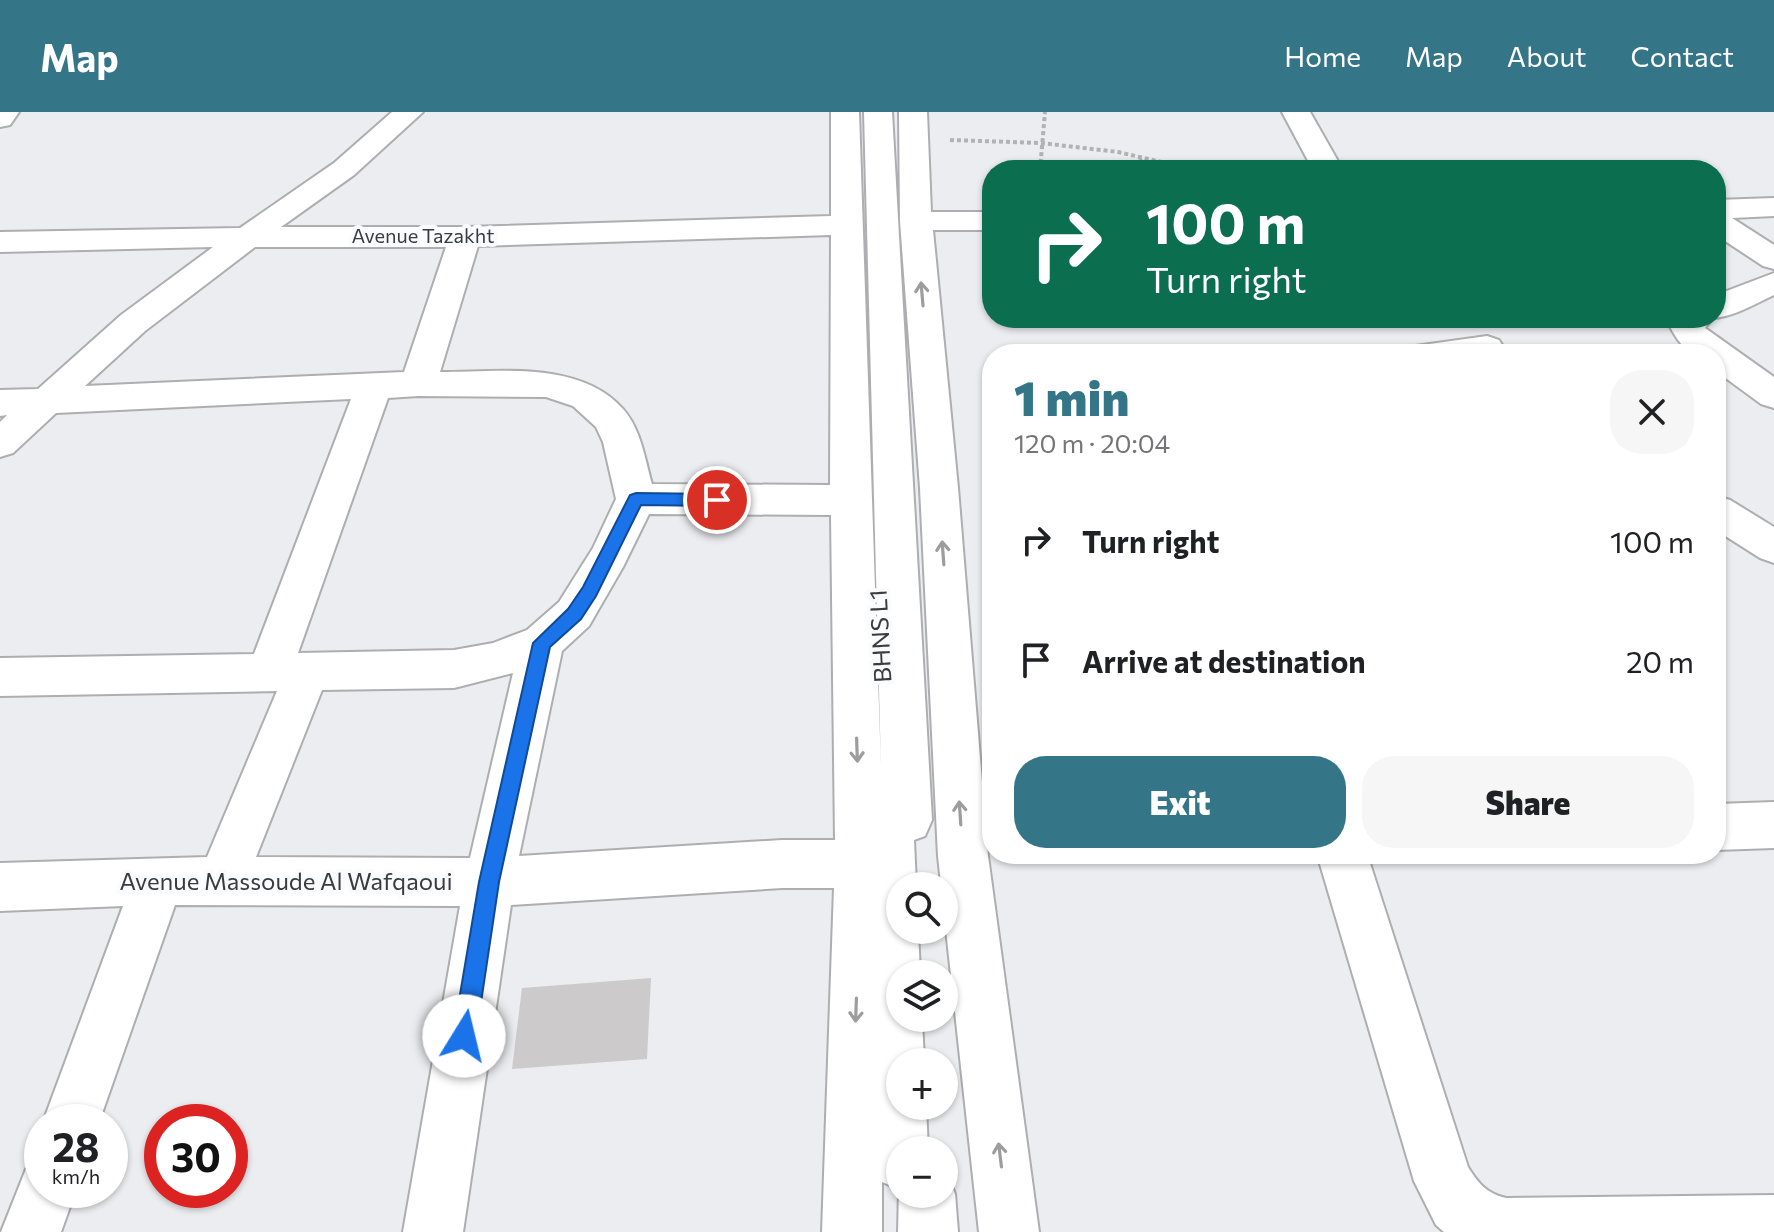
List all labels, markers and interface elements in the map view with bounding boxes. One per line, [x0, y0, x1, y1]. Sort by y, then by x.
text: Map [40, 33, 119, 80]
text: Home [1284, 39, 1361, 73]
text: Map [1405, 39, 1463, 73]
text: About [1507, 39, 1587, 73]
text: Contact [1631, 39, 1734, 73]
text: 100 m [1146, 187, 1305, 256]
icon: right [1014, 192, 1118, 296]
street label: Avenue Tazakht [352, 223, 494, 247]
text: Turn right [1146, 256, 1307, 300]
one-way arrow [914, 281, 929, 308]
text: 1 min [1014, 367, 1129, 426]
button: close [1610, 370, 1694, 454]
text: 120 m · 20:04 [1014, 427, 1170, 458]
pin [683, 466, 751, 534]
icon: arrive [695, 478, 739, 522]
icon: right [1014, 518, 1058, 562]
text: Turn right [1082, 522, 1219, 559]
text: 100 m [1610, 522, 1694, 559]
one-way arrow [935, 540, 950, 567]
street label: BHNS L1 [863, 589, 896, 683]
icon: arrive [1014, 638, 1058, 682]
text: Arrive at destination [1082, 642, 1366, 679]
text: 20 m [1626, 642, 1694, 679]
one-way arrow [850, 736, 865, 763]
button: Exit [1014, 756, 1346, 848]
button: Share [1362, 756, 1694, 848]
one-way arrow [952, 800, 967, 827]
street label: Avenue Massoude Al Wafqaoui [119, 866, 453, 895]
map controls [886, 872, 958, 1208]
button: search [886, 872, 958, 944]
button: layers [886, 960, 958, 1032]
position arrow [422, 994, 506, 1078]
one-way arrow [848, 996, 863, 1023]
button: + [886, 1048, 958, 1120]
speed limit sign: 30 [144, 1104, 248, 1208]
text: 28 [52, 1121, 100, 1170]
button: − [886, 1136, 958, 1208]
one-way arrow [992, 1142, 1007, 1168]
text: km/h [52, 1164, 100, 1188]

